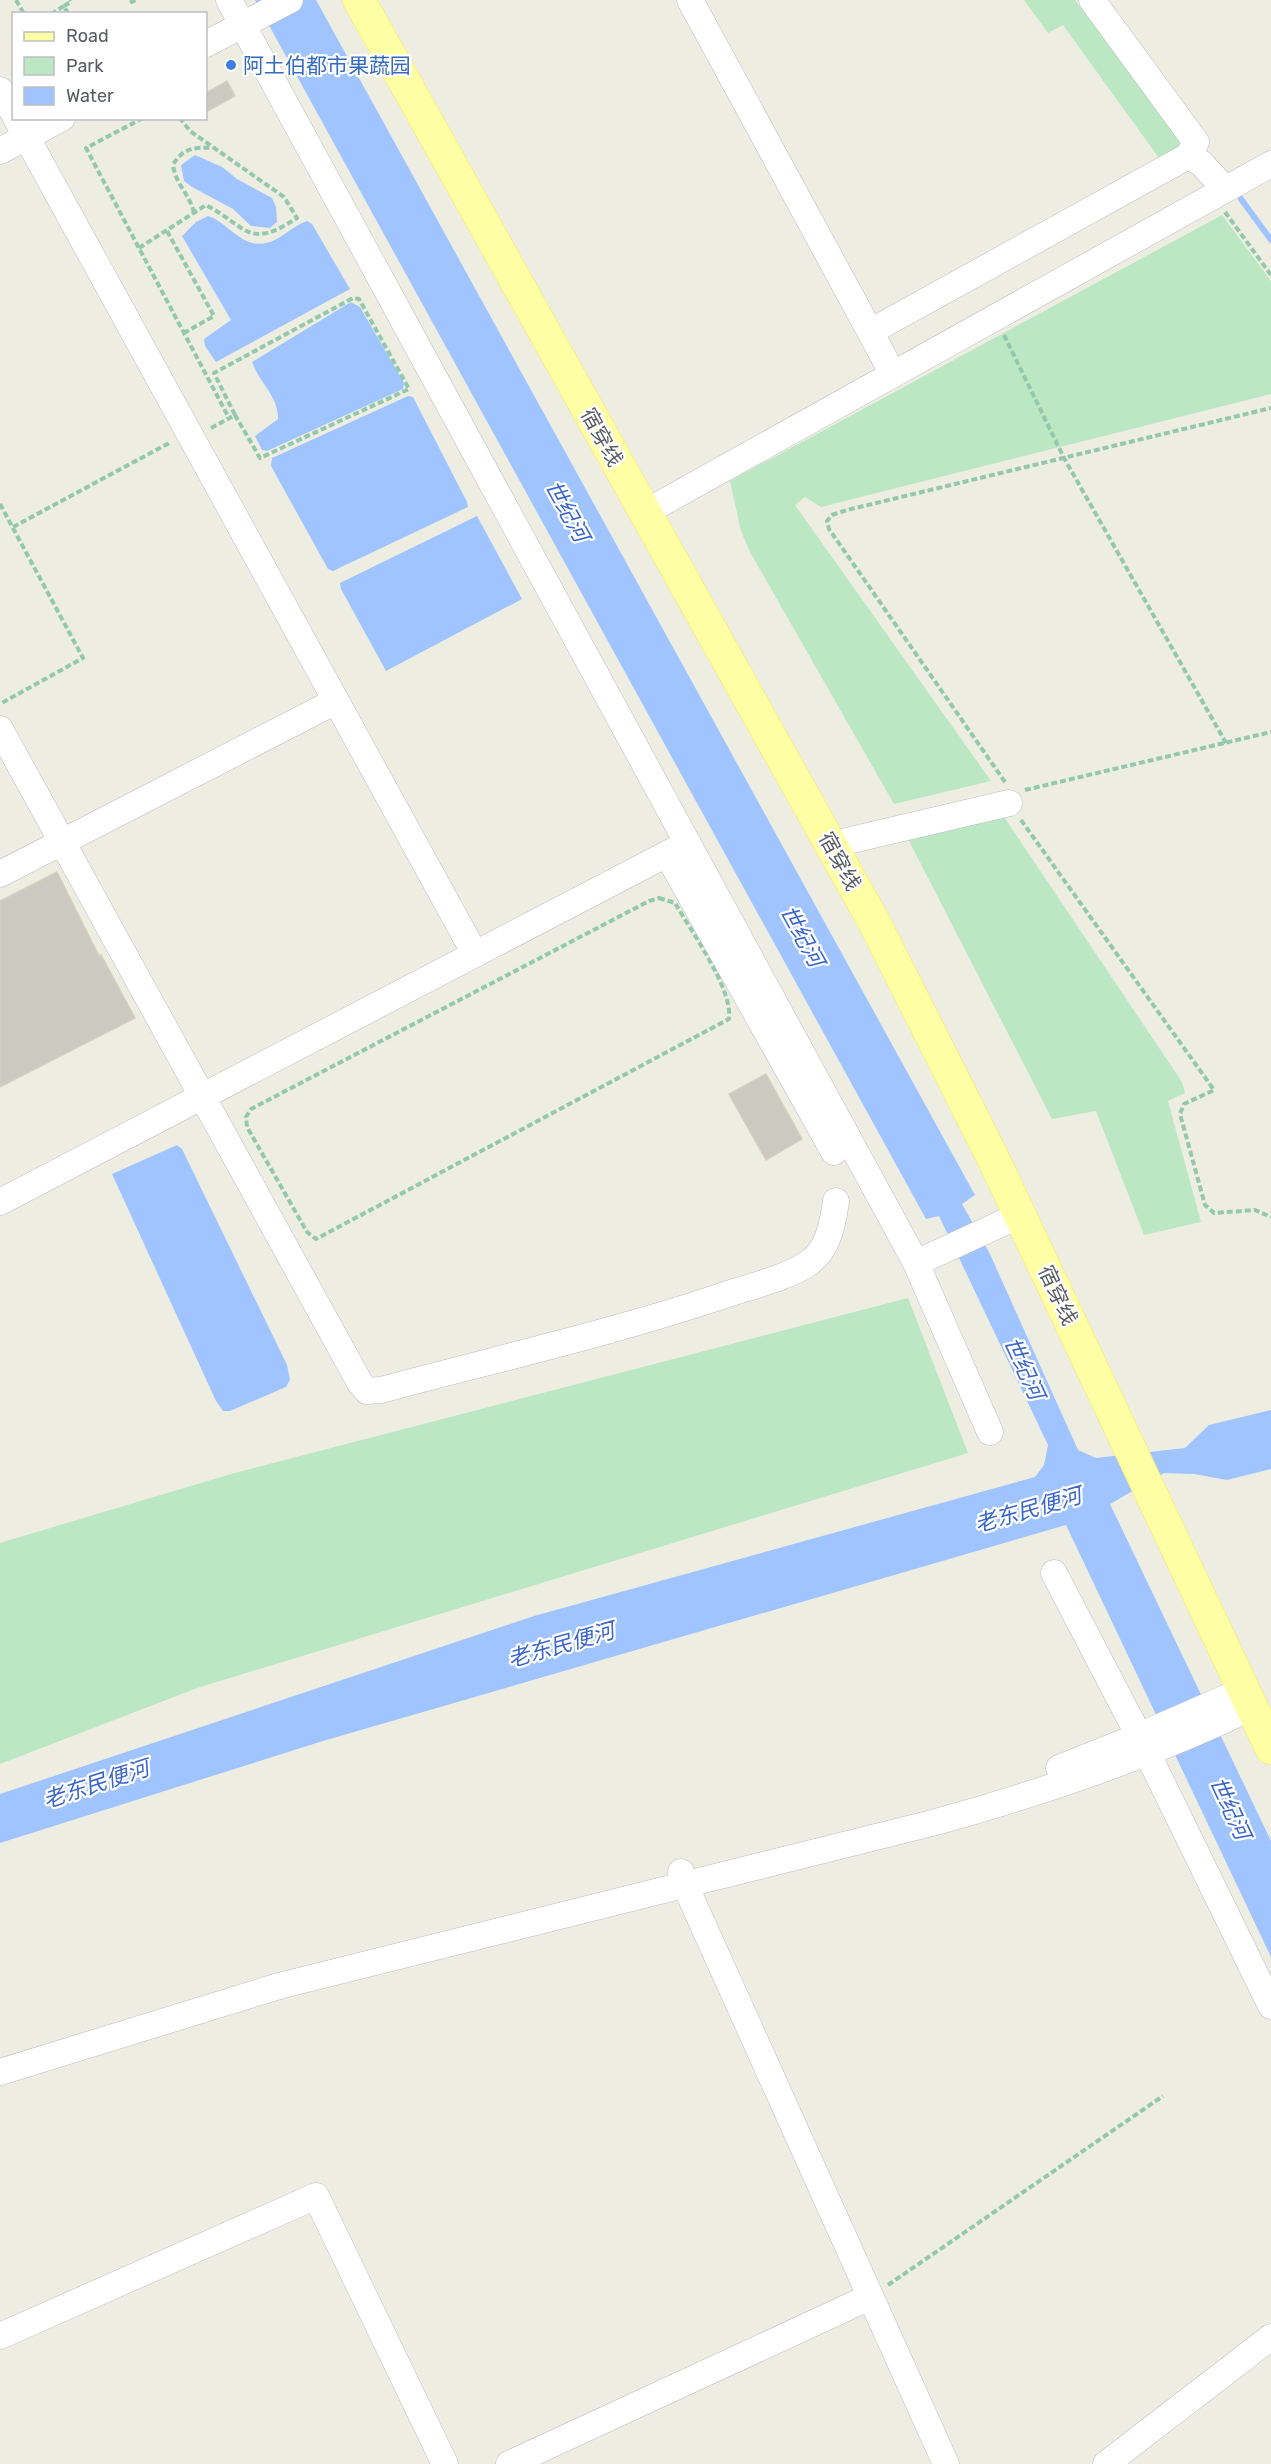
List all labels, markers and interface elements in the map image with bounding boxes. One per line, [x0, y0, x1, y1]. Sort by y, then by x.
legend [12, 12, 207, 120]
text: Road [66, 25, 109, 47]
place label: 阿土伯都市果蔬园 [243, 53, 411, 78]
text: Park [66, 55, 104, 77]
marker: 阿土伯都市果蔬园 [224, 58, 238, 72]
text: Water [66, 85, 114, 107]
street label: 宿穿线 [576, 403, 628, 471]
water label: 世纪河 [539, 476, 597, 550]
street label: 宿穿线 [814, 827, 866, 895]
water label: 世纪河 [774, 901, 832, 975]
street label: 宿穿线 [1033, 1261, 1083, 1329]
water label: 世纪河 [998, 1332, 1052, 1407]
water label: 老东民便河 [971, 1481, 1088, 1538]
water label: 老东民便河 [504, 1616, 621, 1673]
water label: 老东民便河 [40, 1753, 156, 1814]
water label: 世纪河 [1204, 1772, 1258, 1847]

